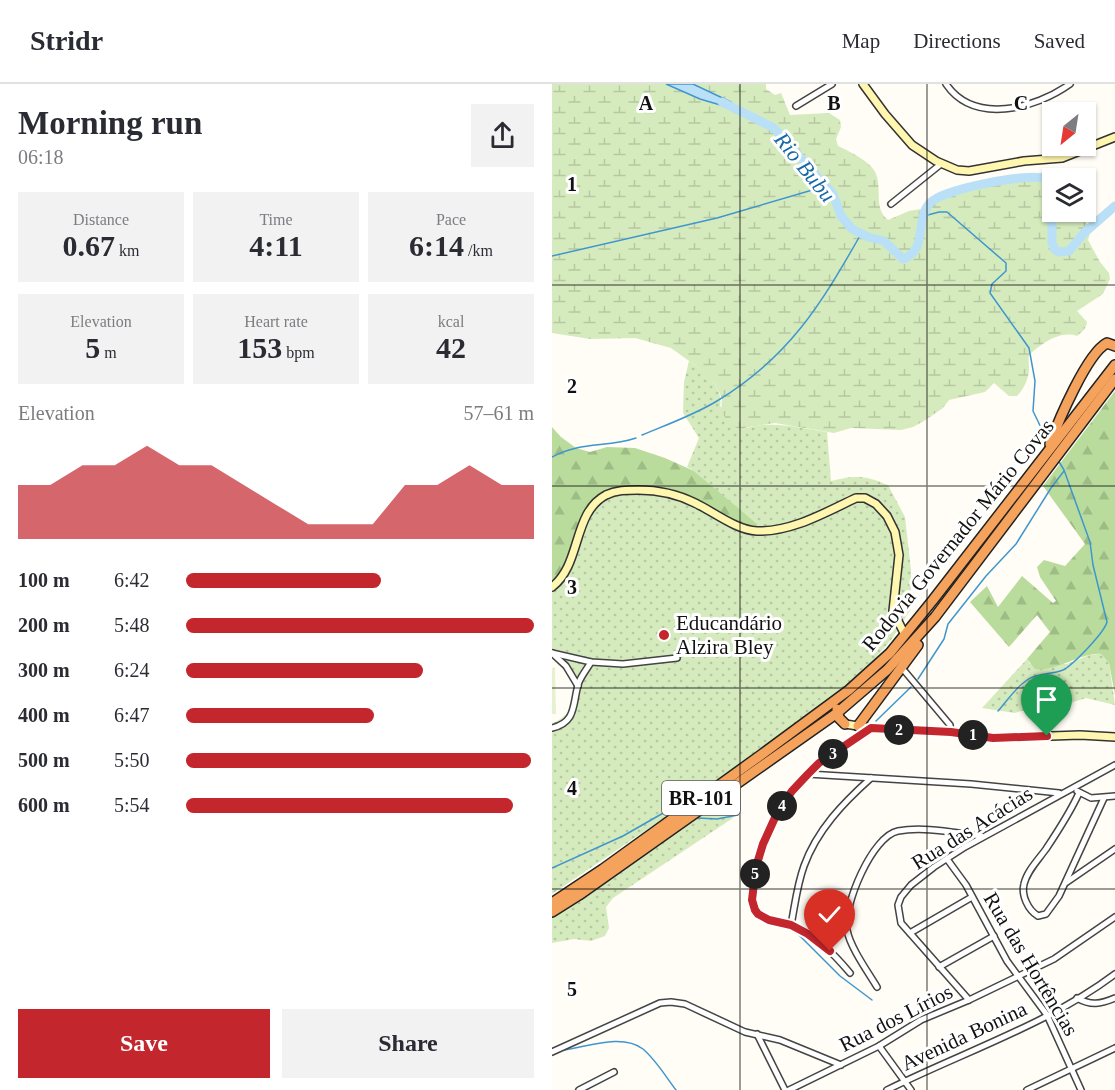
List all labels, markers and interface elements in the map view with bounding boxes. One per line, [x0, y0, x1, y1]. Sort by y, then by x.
text: Stridr [30, 25, 103, 56]
text: Map [842, 29, 880, 53]
text: Directions [913, 29, 1001, 53]
text: Saved [1034, 29, 1085, 53]
text: A [639, 92, 654, 114]
text: B [827, 92, 841, 114]
text: C [1014, 92, 1028, 114]
north arrow [1042, 102, 1096, 156]
map controls [1042, 102, 1096, 222]
button: share [471, 104, 534, 167]
text: Morning run [18, 105, 202, 141]
water label: Rio Bubu [769, 126, 841, 207]
text: 06:18 [18, 146, 64, 168]
button: layers [1042, 168, 1096, 222]
text: 1 [567, 173, 577, 195]
text: Distance [73, 211, 129, 228]
text: Time [259, 211, 293, 228]
text: Pace [436, 211, 466, 228]
text: 0.67 [63, 229, 115, 262]
text: 4:11 [249, 229, 303, 262]
text: 6:14 [409, 229, 464, 262]
text: km [115, 242, 139, 259]
text: /km [464, 242, 493, 259]
text: Elevation [70, 313, 132, 330]
text: Heart rate [244, 313, 308, 330]
text: kcal [438, 313, 464, 330]
text: 5 [85, 331, 100, 364]
text: 153 [237, 331, 282, 364]
text: 42 [436, 331, 466, 364]
text: m [100, 344, 117, 361]
text: bpm [282, 344, 315, 361]
text: 2 [567, 375, 577, 397]
text: Elevation [18, 402, 95, 424]
text: 57–61 m [463, 402, 534, 424]
street label: Rodovia Governador Mário Covas [857, 414, 1059, 656]
text: 100 m [18, 569, 70, 591]
text: 6:42 [114, 569, 150, 591]
text: 3 [567, 576, 577, 598]
place label: Educandário Alzira Bley [676, 611, 782, 659]
text: 200 m [18, 614, 70, 636]
text: 5:48 [114, 614, 150, 636]
marker: Educandário Alzira Bley [657, 628, 671, 642]
text: 300 m [18, 659, 70, 681]
text: 6:24 [114, 659, 150, 681]
pin [1021, 674, 1072, 736]
icon: arrive [1030, 683, 1063, 716]
text: 400 m [18, 704, 70, 726]
text: 6:47 [114, 704, 150, 726]
pin: 2 [884, 715, 914, 745]
pin: 1 [958, 720, 988, 750]
text: 2 [895, 721, 903, 738]
text: 1 [969, 726, 977, 743]
pin: 3 [818, 739, 848, 769]
text: 3 [829, 745, 837, 762]
text: 500 m [18, 749, 70, 771]
text: 5:50 [114, 749, 150, 771]
text: 4 [567, 777, 577, 799]
road number: BR-101 [662, 781, 740, 815]
street label: Rua das Acácias [907, 781, 1037, 875]
pin: 4 [767, 791, 797, 821]
text: 600 m [18, 794, 70, 816]
text: 5:54 [114, 794, 150, 816]
text: 4 [778, 797, 786, 814]
pin: 5 [740, 859, 770, 889]
text: 5 [751, 865, 759, 882]
street label: Rua das Hortências [979, 888, 1083, 1040]
pin [804, 889, 855, 951]
icon: check [813, 898, 846, 931]
text: 5 [567, 978, 577, 1000]
street label: Rua dos Lírios [835, 979, 957, 1057]
street label: Avenida Bonina [898, 996, 1031, 1076]
button: Save [18, 1009, 270, 1078]
button: Share [282, 1009, 534, 1078]

